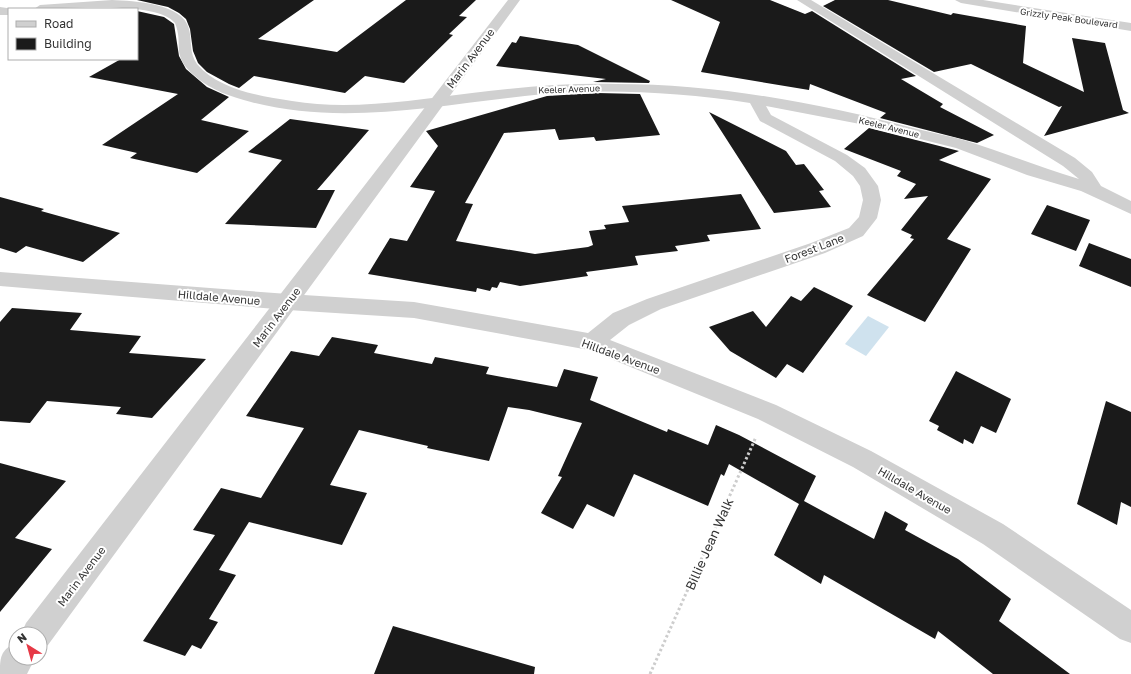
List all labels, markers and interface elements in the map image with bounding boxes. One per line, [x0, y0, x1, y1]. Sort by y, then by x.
street label: Grizzly Peak Boulevard [1019, 6, 1119, 30]
legend [8, 8, 138, 60]
text: Road [44, 16, 73, 31]
street label: Marin Avenue [443, 26, 497, 90]
text: Building [44, 36, 92, 51]
street label: Keeler Avenue [538, 82, 600, 96]
street label: Keeler Avenue [858, 114, 920, 140]
street label: Forest Lane [783, 231, 845, 265]
street label: Marin Avenue [249, 285, 303, 349]
street label: Hilldale Avenue [177, 287, 261, 307]
street label: Hilldale Avenue [580, 336, 662, 376]
street label: Hilldale Avenue [876, 464, 954, 516]
street label: Billie Jean Walk [682, 495, 737, 592]
street label: Marin Avenue [54, 544, 108, 608]
north arrow [8, 626, 48, 666]
text: N [14, 630, 29, 645]

